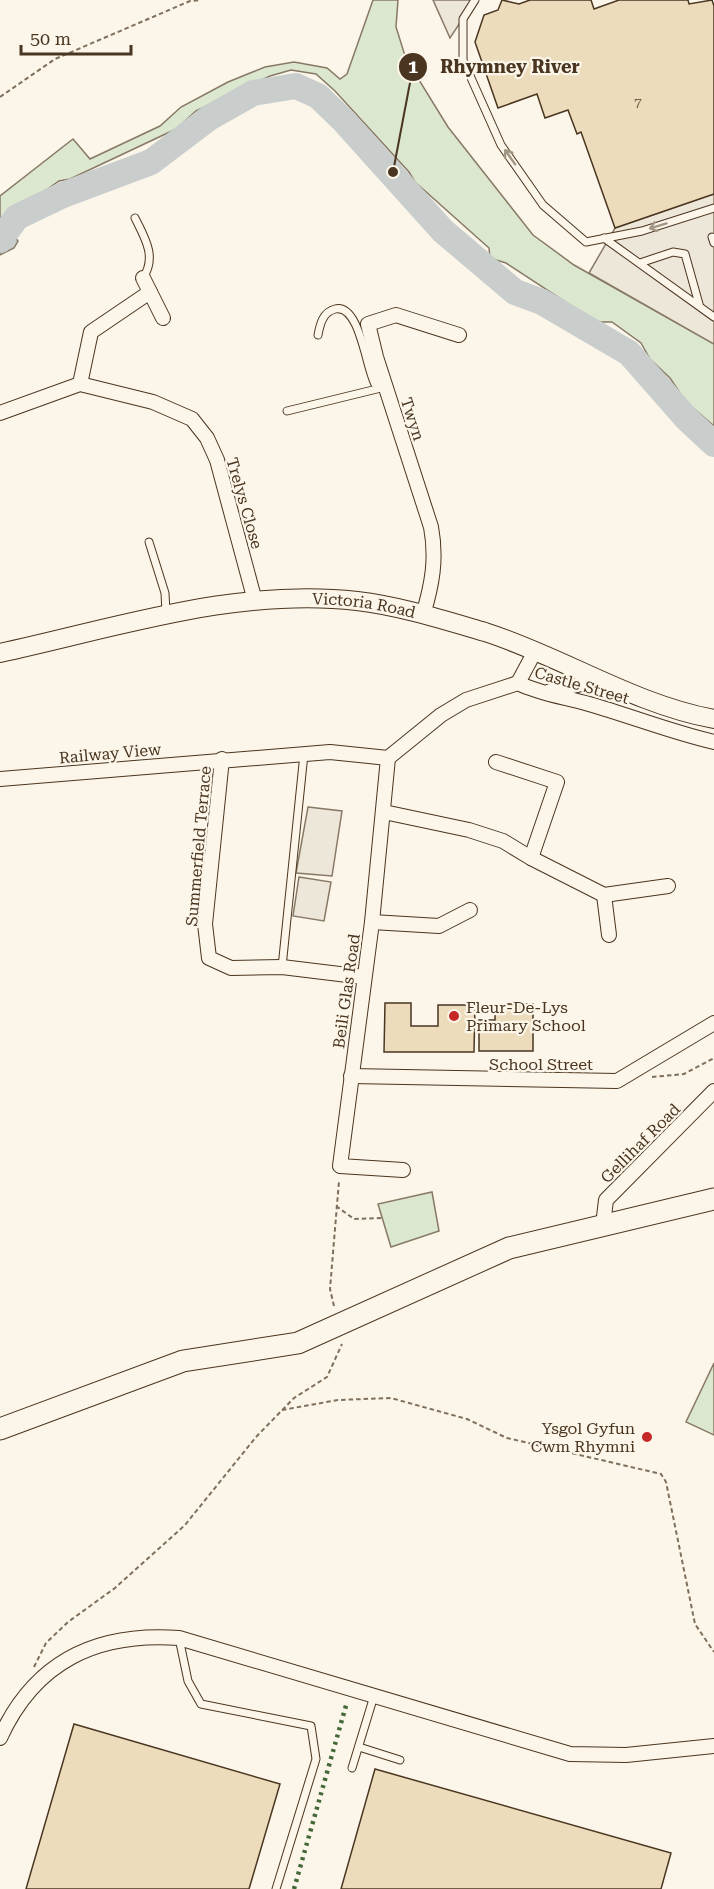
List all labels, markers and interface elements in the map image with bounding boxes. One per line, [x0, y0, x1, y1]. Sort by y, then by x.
scale bar [21, 18, 130, 56]
text: 50 m [30, 28, 71, 49]
callout: Rhymney River [398, 49, 591, 85]
text: 1 [408, 56, 418, 77]
text: Rhymney River [440, 56, 580, 77]
house number: 7 [634, 94, 642, 110]
one-way arrow [504, 149, 516, 165]
one-way arrow [649, 221, 668, 232]
street label: Twyn [397, 395, 428, 443]
street label: Trelys Close [222, 455, 267, 551]
street label: Victoria Road [312, 589, 418, 622]
street label: Castle Street [532, 663, 631, 708]
street label: Railway View [58, 739, 163, 767]
street label: Summerfield Terrace [182, 765, 215, 927]
street label: Beili Glas Road [329, 932, 364, 1050]
place label: Fleur-De-Lys Primary School [466, 998, 586, 1035]
marker: Fleur-De-Lys Primary School [447, 1009, 461, 1023]
street label: School Street [489, 1055, 593, 1074]
street label: Gellihaf Road [597, 1100, 684, 1187]
place label: Ysgol Gyfun Cwm Rhymni [531, 1419, 635, 1456]
marker: Ysgol Gyfun Cwm Rhymni [640, 1430, 654, 1444]

